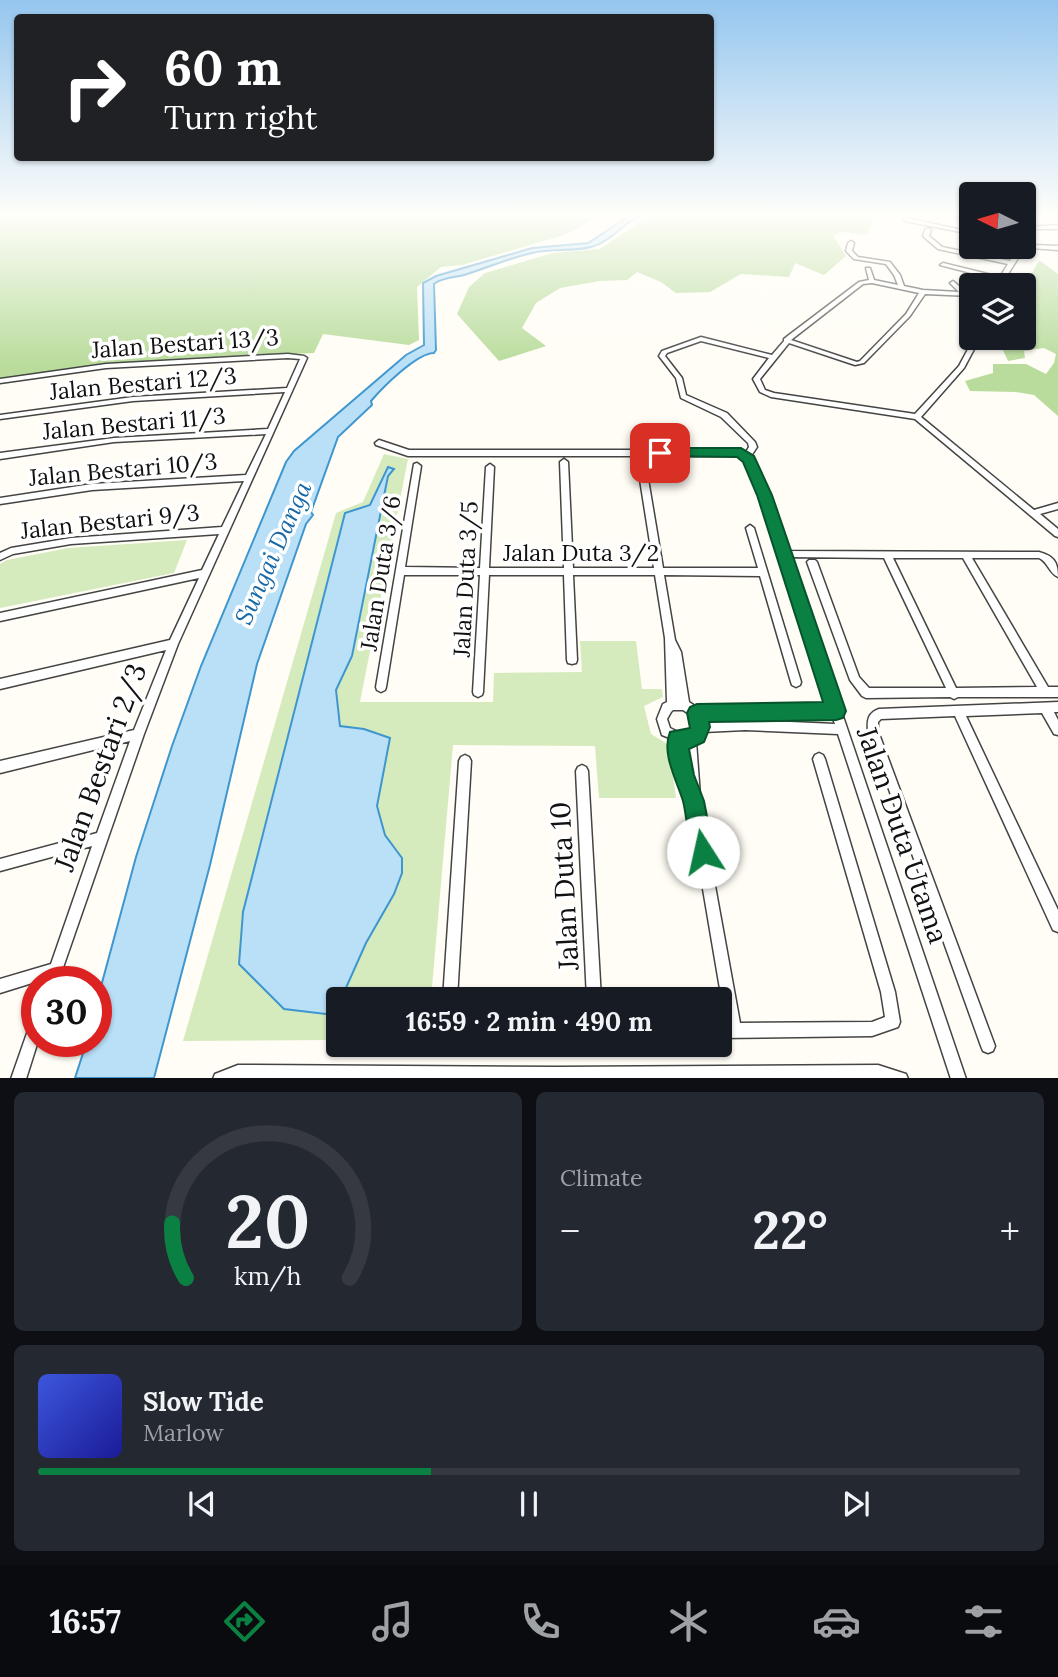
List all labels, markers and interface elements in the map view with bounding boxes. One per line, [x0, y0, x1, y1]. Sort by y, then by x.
text: 60 m [164, 36, 281, 98]
icon: right [49, 42, 140, 133]
text: Turn right [164, 97, 317, 138]
north arrow [959, 182, 1036, 259]
map controls [959, 182, 1036, 350]
button: layers [959, 273, 1036, 350]
street label: Jalan Bestari 13/3 [89, 322, 280, 365]
street label: Jalan Bestari 12/3 [47, 360, 238, 407]
street label: Jalan Bestari 11/3 [40, 401, 227, 447]
pin [630, 423, 690, 483]
icon: arrive [641, 434, 679, 472]
street label: Jalan Bestari 10/3 [27, 446, 219, 493]
water label: Sungai Danga [228, 476, 319, 629]
street label: Jalan Duta 3/6 [353, 493, 408, 654]
street label: Jalan Bestari 9/3 [18, 497, 201, 546]
street label: Jalan Duta 3/5 [446, 500, 485, 659]
street label: Jalan Duta 3/2 [502, 538, 659, 568]
street label: Jalan Bestari 2/3 [45, 658, 154, 877]
street label: Jalan Duta Utama [849, 721, 957, 948]
street label: Jalan Duta 10 [542, 801, 586, 972]
position arrow [666, 815, 740, 889]
speed limit sign: 30 [21, 966, 112, 1057]
text: 16:59 · 2 min · 490 m [406, 1005, 652, 1038]
text: Climate [560, 1163, 642, 1192]
text: 20 [225, 1175, 311, 1268]
text: 22° [752, 1197, 828, 1263]
text: − [560, 1207, 580, 1255]
text: + [1000, 1207, 1020, 1255]
text: km/h [234, 1259, 302, 1291]
text: Slow Tide [143, 1385, 264, 1418]
text: Marlow [143, 1418, 224, 1447]
icon: previous [183, 1485, 221, 1523]
icon: pause [510, 1485, 548, 1523]
icon: next [837, 1485, 875, 1523]
icon: directions [220, 1597, 269, 1646]
icon: music [368, 1597, 417, 1646]
icon: phone [516, 1597, 565, 1646]
icon: climate [664, 1597, 713, 1646]
icon: car [812, 1597, 861, 1646]
icon: filters [959, 1597, 1008, 1646]
text: 16:57 [49, 1601, 121, 1642]

